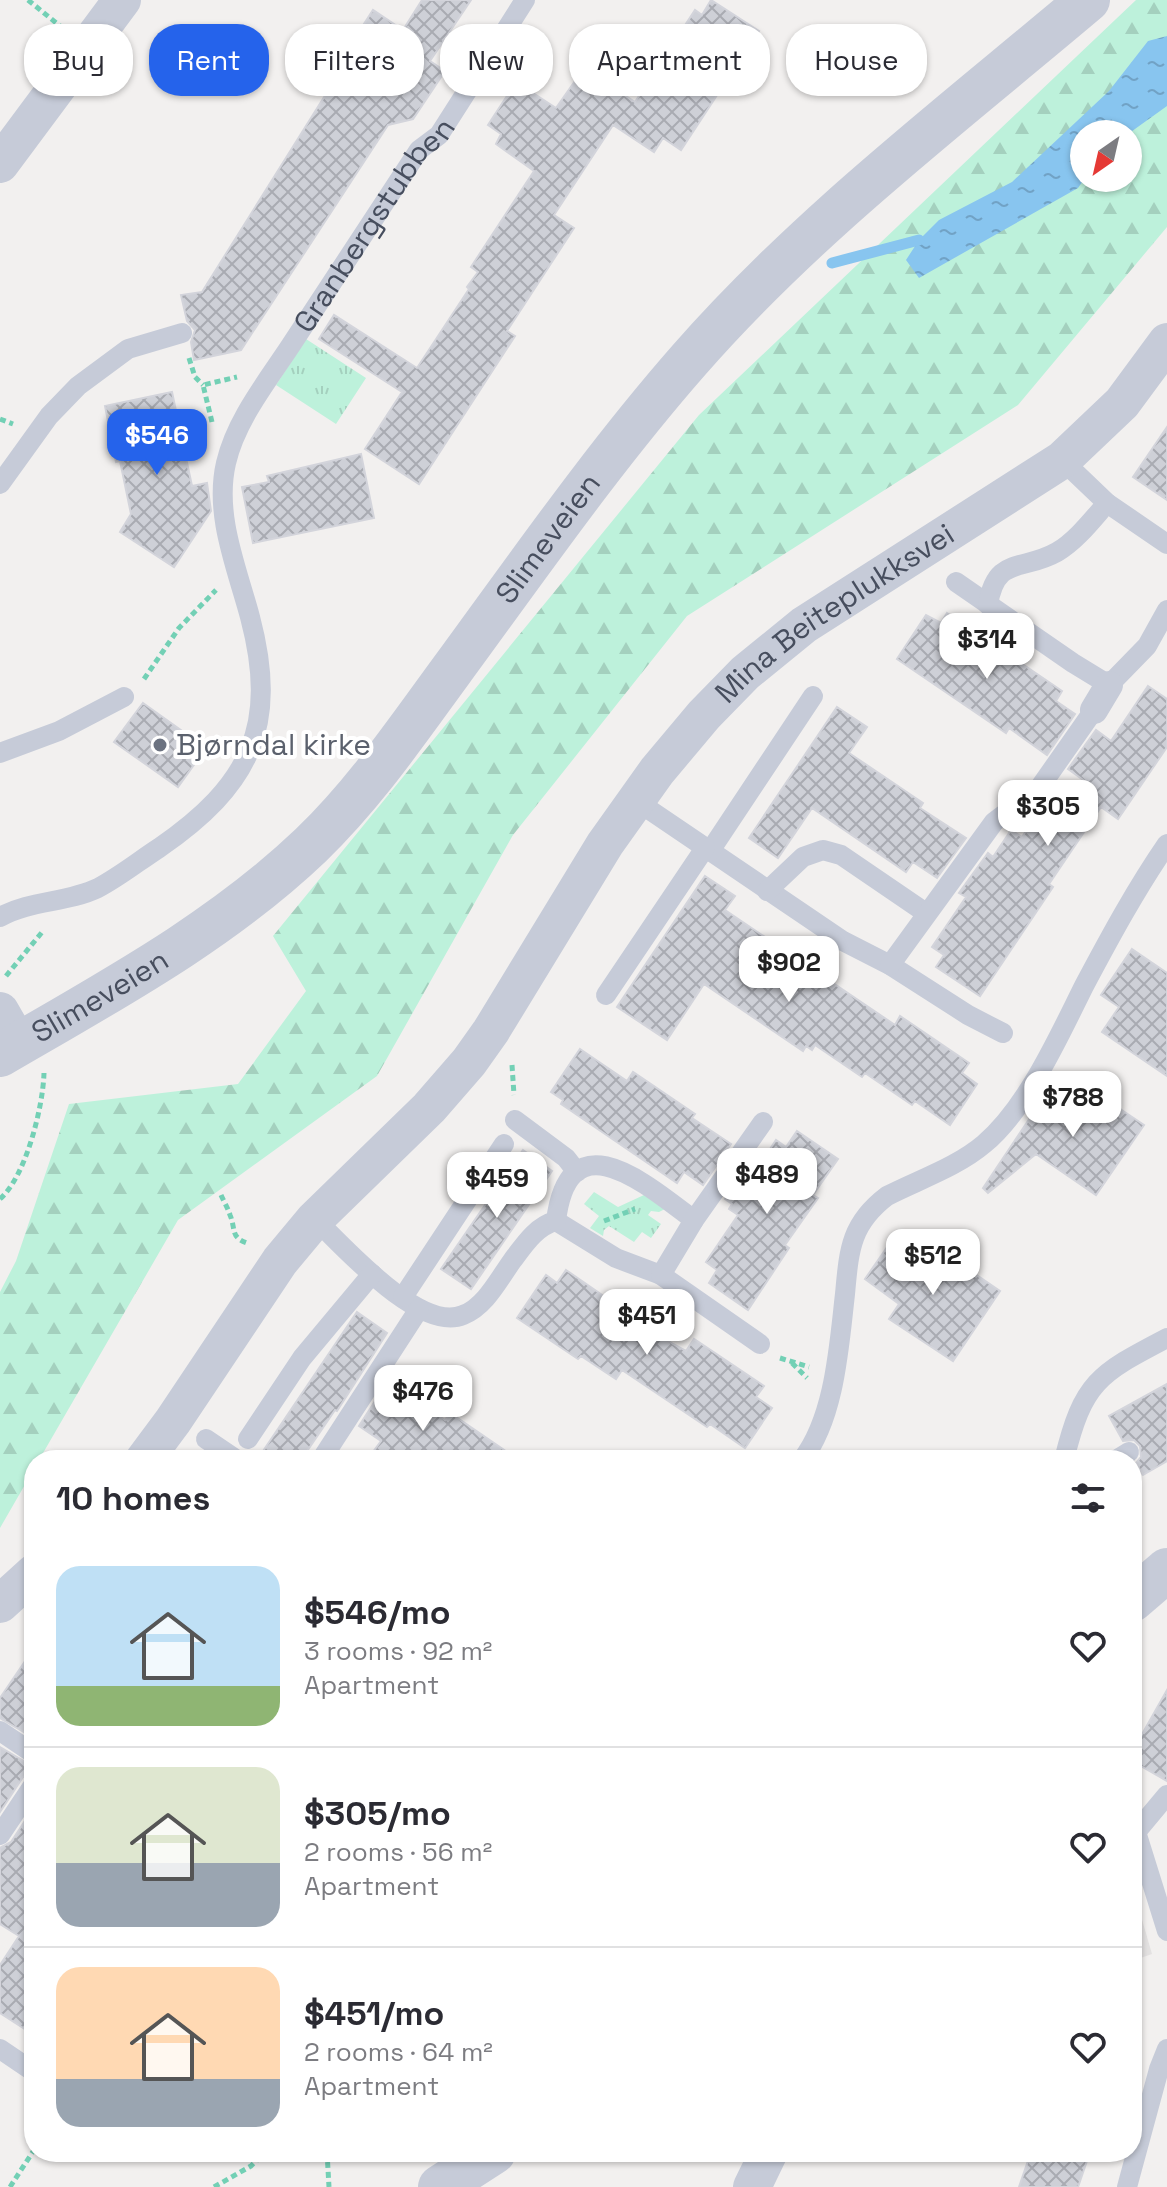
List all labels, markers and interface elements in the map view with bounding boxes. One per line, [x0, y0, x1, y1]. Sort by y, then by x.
chip: Buy [24, 24, 133, 96]
chip: Rent [149, 24, 269, 96]
chip: Filters [285, 24, 424, 96]
chip: New [440, 24, 553, 96]
chip: Apartment [569, 24, 770, 96]
chip: House [786, 24, 927, 96]
street label: Granbergstubben [285, 111, 464, 340]
north arrow [1070, 120, 1142, 192]
map controls [1070, 120, 1142, 192]
pin: $546 [110, 409, 204, 477]
text: $546 [125, 418, 189, 452]
street label: Slimeveien [486, 465, 609, 611]
street label: Mina Beiteplukksvei [706, 514, 961, 711]
pin: $314 [940, 613, 1034, 681]
text: $314 [957, 622, 1017, 656]
place label: Bjørndal kirke [176, 725, 371, 764]
marker: Bjørndal kirke [151, 736, 169, 754]
pin: $305 [1001, 780, 1095, 848]
text: $305 [1016, 789, 1080, 823]
pin: $902 [742, 936, 836, 1004]
street label: Slimeveien [24, 940, 176, 1052]
text: $902 [757, 945, 821, 979]
pin: $788 [1026, 1071, 1120, 1139]
text: $788 [1042, 1080, 1104, 1114]
pin: $489 [720, 1148, 814, 1216]
pin: $459 [450, 1152, 544, 1220]
text: $489 [735, 1157, 799, 1191]
text: $459 [465, 1161, 529, 1195]
pin: $512 [886, 1229, 980, 1297]
text: $512 [904, 1238, 962, 1272]
pin: $451 [600, 1289, 694, 1357]
text: $451 [617, 1298, 677, 1332]
pin: $476 [376, 1365, 470, 1433]
text: $476 [392, 1374, 454, 1408]
icon: filters [1066, 1476, 1110, 1520]
text: 10 homes [56, 1477, 210, 1520]
text: $546/mo [304, 1591, 451, 1634]
icon: home [120, 1598, 216, 1694]
icon: heart [1066, 1624, 1110, 1668]
text: 3 rooms · 92 m² [304, 1634, 492, 1668]
text: Apartment [304, 1668, 439, 1702]
text: $305/mo [304, 1792, 451, 1835]
icon: home [120, 1799, 216, 1895]
icon: heart [1066, 1825, 1110, 1869]
text: 2 rooms · 56 m² [304, 1835, 492, 1869]
text: Apartment [304, 1869, 439, 1903]
text: $451/mo [304, 1992, 444, 2035]
icon: home [120, 1999, 216, 2095]
icon: heart [1066, 2025, 1110, 2069]
text: 2 rooms · 64 m² [304, 2035, 493, 2069]
text: Apartment [304, 2069, 439, 2103]

